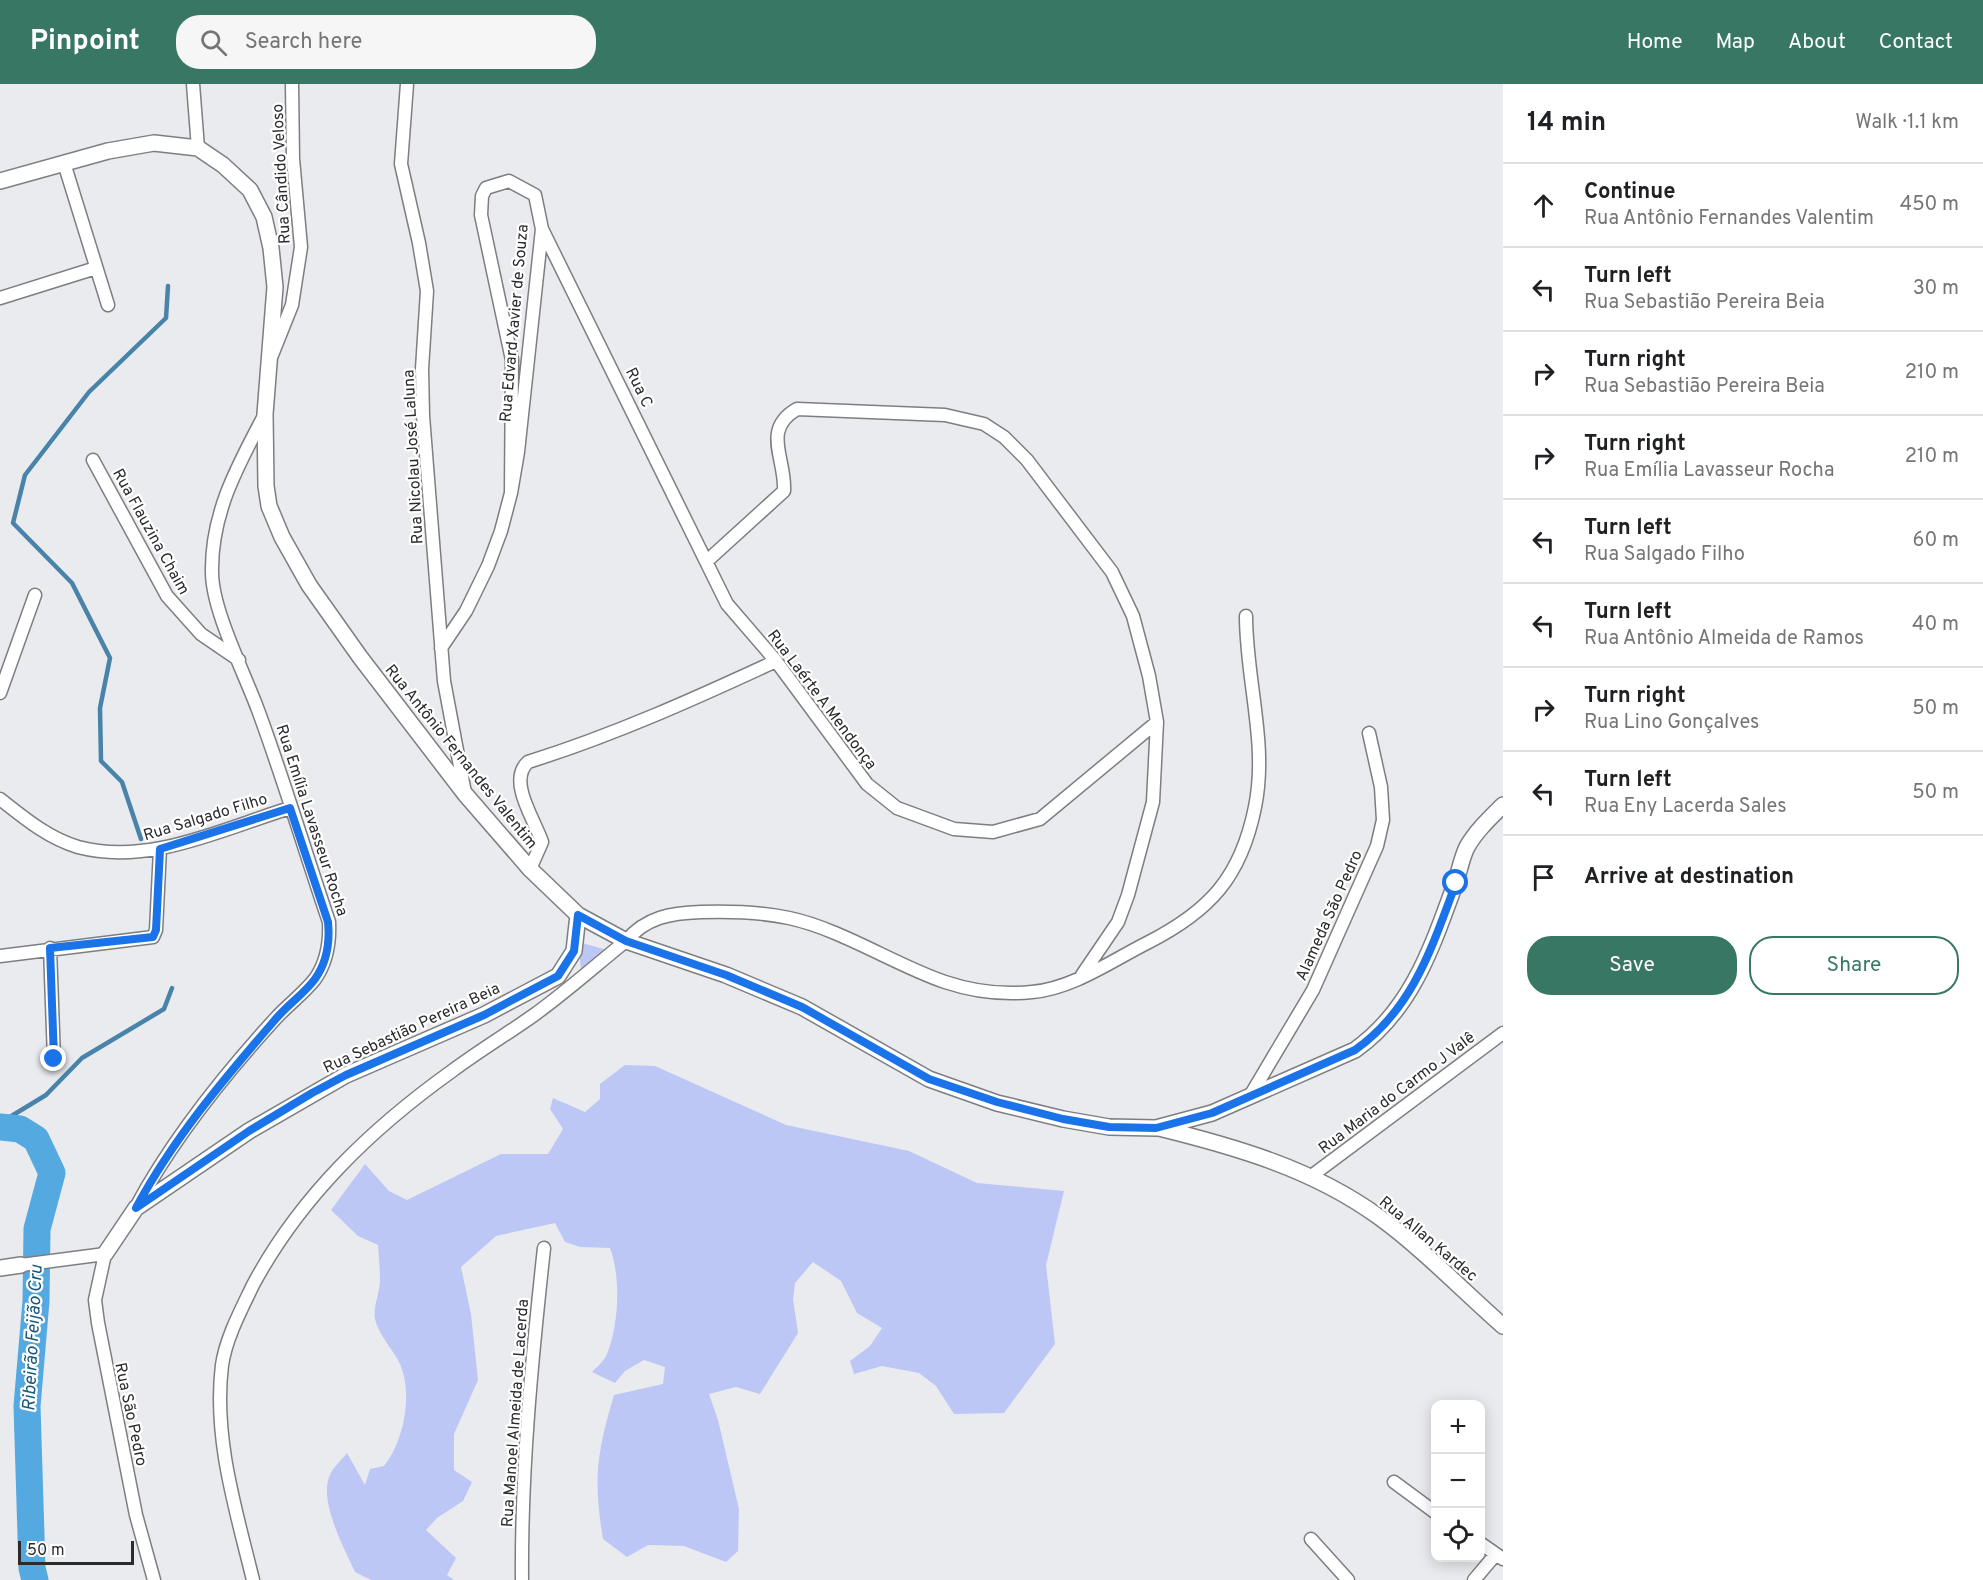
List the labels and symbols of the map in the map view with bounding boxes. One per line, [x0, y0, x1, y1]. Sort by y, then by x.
street label: Rua Cândido Veloso [268, 103, 296, 245]
street label: Rua Edvard Xavier de Souza [496, 223, 534, 423]
street label: Rua C [620, 365, 656, 411]
street label: Rua Nicolau José Laluna [399, 369, 429, 545]
street label: Rua Flauzina Chaim [107, 465, 193, 599]
street label: Rua Laérte A Mendonça [762, 626, 881, 774]
street label: Rua Antônio Fernandes Valentim [380, 661, 541, 854]
street label: Rua Emília Lavasseur Rocha [271, 722, 352, 919]
street label: Rua Salgado Filho [141, 790, 270, 846]
street label: Alameda São Pedro [1292, 847, 1368, 984]
route start [1442, 869, 1468, 895]
street label: Rua Sebastião Pereira Beia [320, 979, 503, 1079]
street label: Rua Maria do Carmo J Valê [1315, 1028, 1479, 1159]
route end [40, 1045, 66, 1071]
street label: Rua Allan Kardec [1374, 1193, 1481, 1287]
water label: Ribeirão Feijão Cru [18, 1264, 49, 1412]
street label: Rua Manoel Almeida de Lacerda [498, 1298, 534, 1528]
street label: Rua São Pedro [109, 1361, 151, 1468]
scale bar [18, 1538, 134, 1566]

